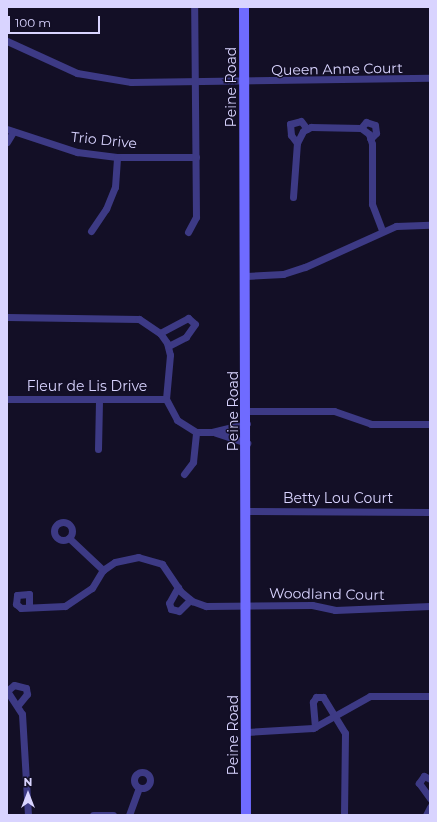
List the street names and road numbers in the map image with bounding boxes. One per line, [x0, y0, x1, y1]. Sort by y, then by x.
street label: Peine Road [223, 47, 239, 127]
street label: Queen Anne Court [271, 59, 403, 79]
street label: Trio Drive [70, 128, 138, 152]
street label: Peine Road [225, 371, 241, 451]
street label: Fleur de Lis Drive [27, 378, 147, 394]
street label: Betty Lou Court [283, 490, 393, 506]
street label: Woodland Court [269, 585, 385, 603]
street label: Peine Road [225, 695, 241, 775]

